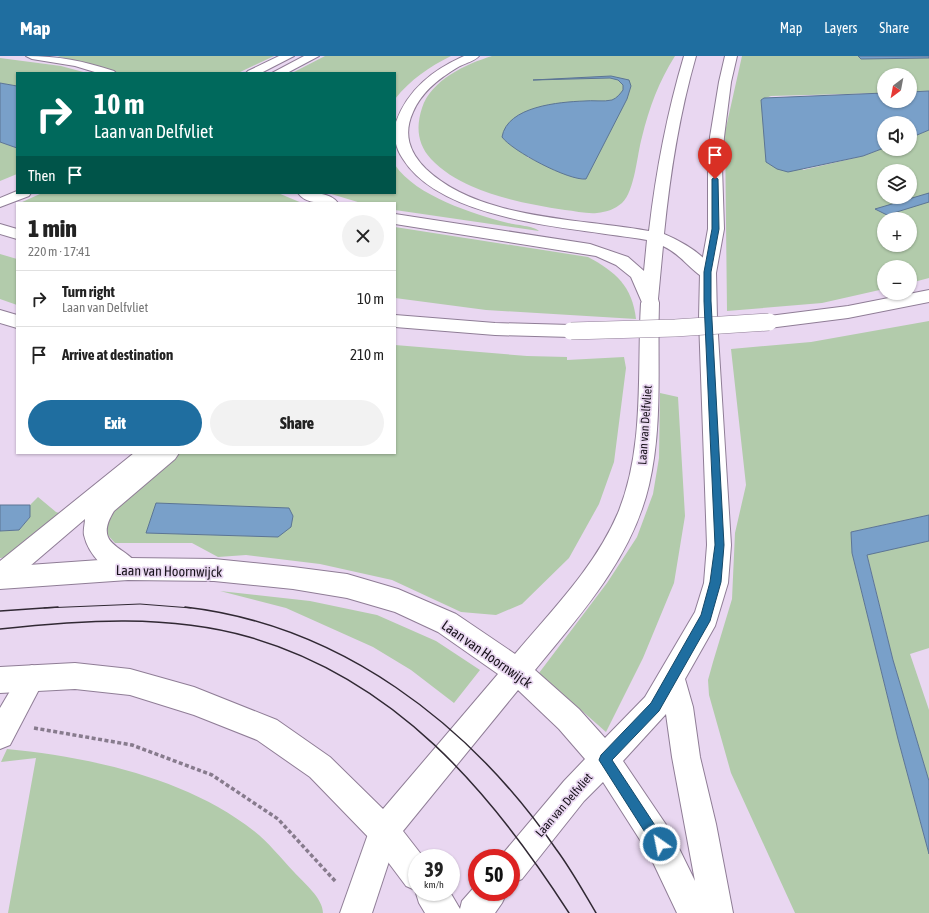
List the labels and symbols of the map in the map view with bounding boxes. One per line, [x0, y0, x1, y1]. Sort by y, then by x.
north arrow [877, 68, 917, 108]
pin [698, 138, 732, 179]
street label: Laan van Delfvliet [635, 384, 655, 465]
street label: Laan van Hoornwijck [116, 562, 222, 580]
street label: Laan van Hoornwijck [439, 617, 535, 691]
street label: Laan van Delfvliet [533, 770, 596, 840]
position arrow [639, 823, 681, 865]
speed limit sign: 50 [468, 849, 520, 901]

